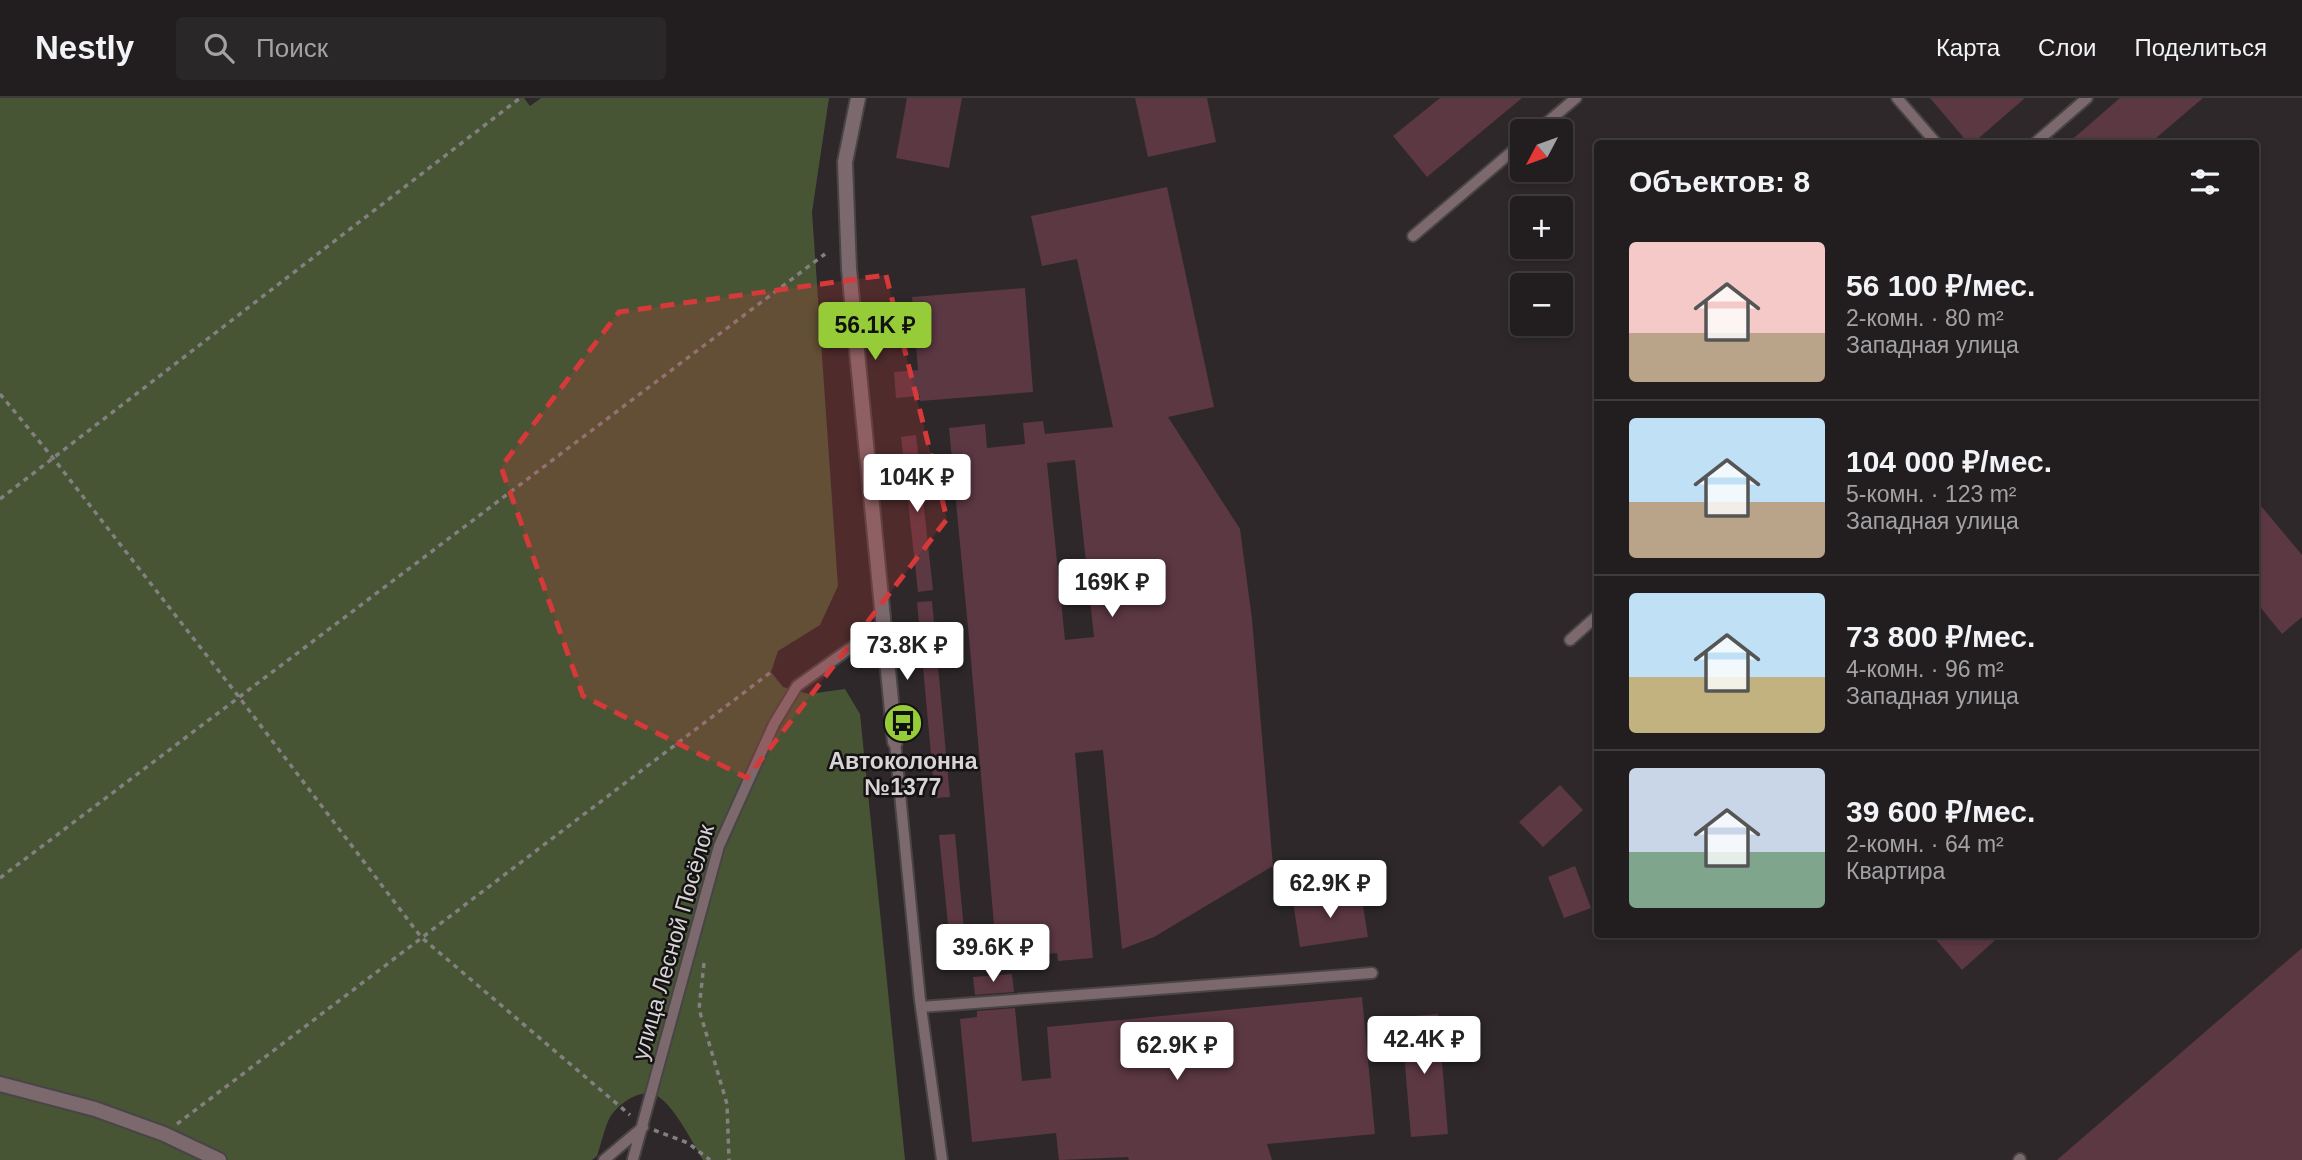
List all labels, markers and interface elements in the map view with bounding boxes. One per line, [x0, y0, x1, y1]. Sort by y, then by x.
search box [176, 17, 666, 80]
text: Nestly [35, 29, 134, 66]
icon: search [200, 29, 238, 67]
text: Поиск [256, 33, 328, 63]
text: Карта [1936, 34, 2000, 61]
text: Слои [2038, 34, 2096, 61]
text: Поделиться [2134, 34, 2267, 61]
north arrow [1510, 119, 1573, 182]
map controls [1510, 119, 1573, 336]
icon: filters [2186, 163, 2224, 201]
text: Объектов: 8 [1629, 165, 1810, 198]
button: + [1510, 196, 1573, 259]
text: 56 100 ₽/мес. [1846, 269, 2035, 302]
icon: home [1685, 270, 1769, 354]
button: − [1510, 273, 1573, 336]
pin: 56.1K ₽ [810, 302, 940, 362]
text: 2-комн. · 80 m² [1846, 305, 2004, 331]
text: 56.1K ₽ [834, 312, 916, 338]
text: Западная улица [1846, 332, 2019, 358]
text: 104 000 ₽/мес. [1846, 445, 2052, 478]
icon: home [1685, 446, 1769, 530]
pin: 104K ₽ [860, 454, 974, 514]
text: 104K ₽ [880, 464, 954, 490]
text: 5-комн. · 123 m² [1846, 481, 2017, 507]
text: Западная улица [1846, 508, 2019, 534]
pin: 169K ₽ [1055, 560, 1169, 619]
text: 169K ₽ [1075, 569, 1149, 595]
text: 73 800 ₽/мес. [1846, 620, 2035, 653]
icon: home [1685, 621, 1769, 705]
pin: 73.8K ₽ [842, 622, 972, 682]
text: 73.8K ₽ [866, 632, 948, 658]
text: 4-комн. · 96 m² [1846, 656, 2004, 682]
text: Западная улица [1846, 683, 2019, 709]
bus stop icon: Автоколонна №1377 [882, 702, 924, 744]
place label: Автоколонна №1377 [828, 748, 978, 800]
text: 39 600 ₽/мес. [1846, 795, 2035, 828]
icon: home [1685, 796, 1769, 880]
street label: улица Лесной Посёлок [627, 820, 719, 1063]
text: 2-комн. · 64 m² [1846, 831, 2004, 857]
text: Квартира [1846, 858, 1945, 884]
pin: 62.9K ₽ [1265, 860, 1395, 920]
text: 62.9K ₽ [1289, 870, 1371, 896]
pin: 39.6K ₽ [928, 924, 1058, 984]
text: 39.6K ₽ [952, 934, 1034, 960]
pin: 42.4K ₽ [1359, 1016, 1489, 1076]
pin: 62.9K ₽ [1112, 1023, 1242, 1082]
text: 42.4K ₽ [1383, 1026, 1465, 1052]
text: 62.9K ₽ [1136, 1032, 1218, 1058]

